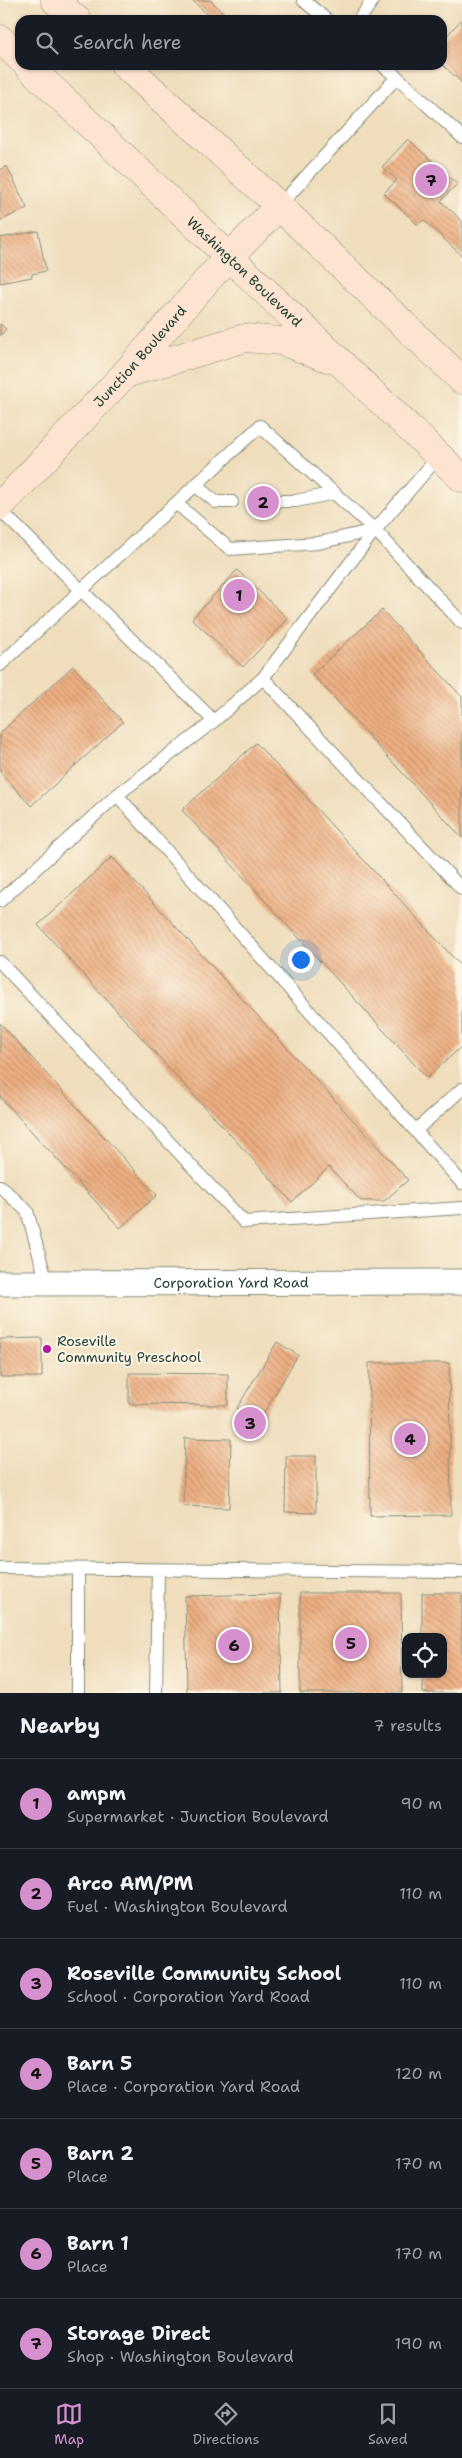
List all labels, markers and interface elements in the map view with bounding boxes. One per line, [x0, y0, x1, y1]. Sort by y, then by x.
search box [15, 15, 447, 70]
icon: search [33, 29, 61, 57]
text: Search here [73, 30, 182, 55]
pin: 7 [415, 161, 447, 199]
street label: Washington Boulevard [183, 213, 306, 331]
street label: Junction Boulevard [90, 302, 190, 411]
pin: 2 [247, 483, 279, 521]
pin: 1 [223, 576, 255, 614]
your location [288, 947, 314, 973]
street label: Corporation Yard Road [153, 1273, 309, 1292]
place label: Roseville Community Preschool [57, 1332, 202, 1366]
marker: Roseville Community Preschool [41, 1343, 53, 1355]
pin: 3 [234, 1404, 266, 1442]
pin: 4 [394, 1420, 426, 1458]
pin: 5 [335, 1624, 367, 1662]
pin: 6 [218, 1626, 250, 1664]
map controls [402, 1633, 447, 1678]
button: locate [402, 1633, 447, 1678]
text: Nearby [20, 1712, 100, 1740]
text: 7 results [373, 1715, 442, 1736]
text: ampm [67, 1781, 126, 1806]
text: 1 [32, 1793, 40, 1814]
text: 90 m [401, 1793, 442, 1814]
text: Supermarket · Junction Boulevard [67, 1806, 329, 1827]
text: Arco AM/PM [67, 1871, 193, 1896]
text: 2 [30, 1883, 42, 1904]
text: 110 m [399, 1883, 442, 1904]
text: Fuel · Washington Boulevard [67, 1896, 288, 1917]
text: Roseville Community School [67, 1961, 341, 1986]
text: 3 [30, 1973, 42, 1994]
text: 110 m [399, 1973, 442, 1994]
text: School · Corporation Yard Road [67, 1986, 310, 2007]
text: Barn 5 [67, 2051, 132, 2076]
text: 4 [30, 2063, 42, 2084]
text: 120 m [395, 2063, 442, 2084]
text: Place · Corporation Yard Road [67, 2076, 300, 2097]
text: Barn 2 [67, 2141, 134, 2166]
text: 5 [31, 2153, 41, 2174]
text: 170 m [395, 2153, 442, 2174]
text: Place [67, 2166, 108, 2187]
text: Barn 1 [67, 2231, 129, 2256]
text: 6 [30, 2243, 42, 2264]
text: 170 m [395, 2243, 442, 2264]
text: Place [67, 2256, 108, 2277]
text: Storage Direct [67, 2321, 211, 2346]
text: 7 [30, 2333, 42, 2354]
text: 190 m [395, 2333, 442, 2354]
text: Shop · Washington Boulevard [67, 2346, 294, 2367]
tab: Map [54, 2400, 84, 2448]
tab: Directions [193, 2400, 260, 2448]
tab: Saved [368, 2400, 408, 2448]

